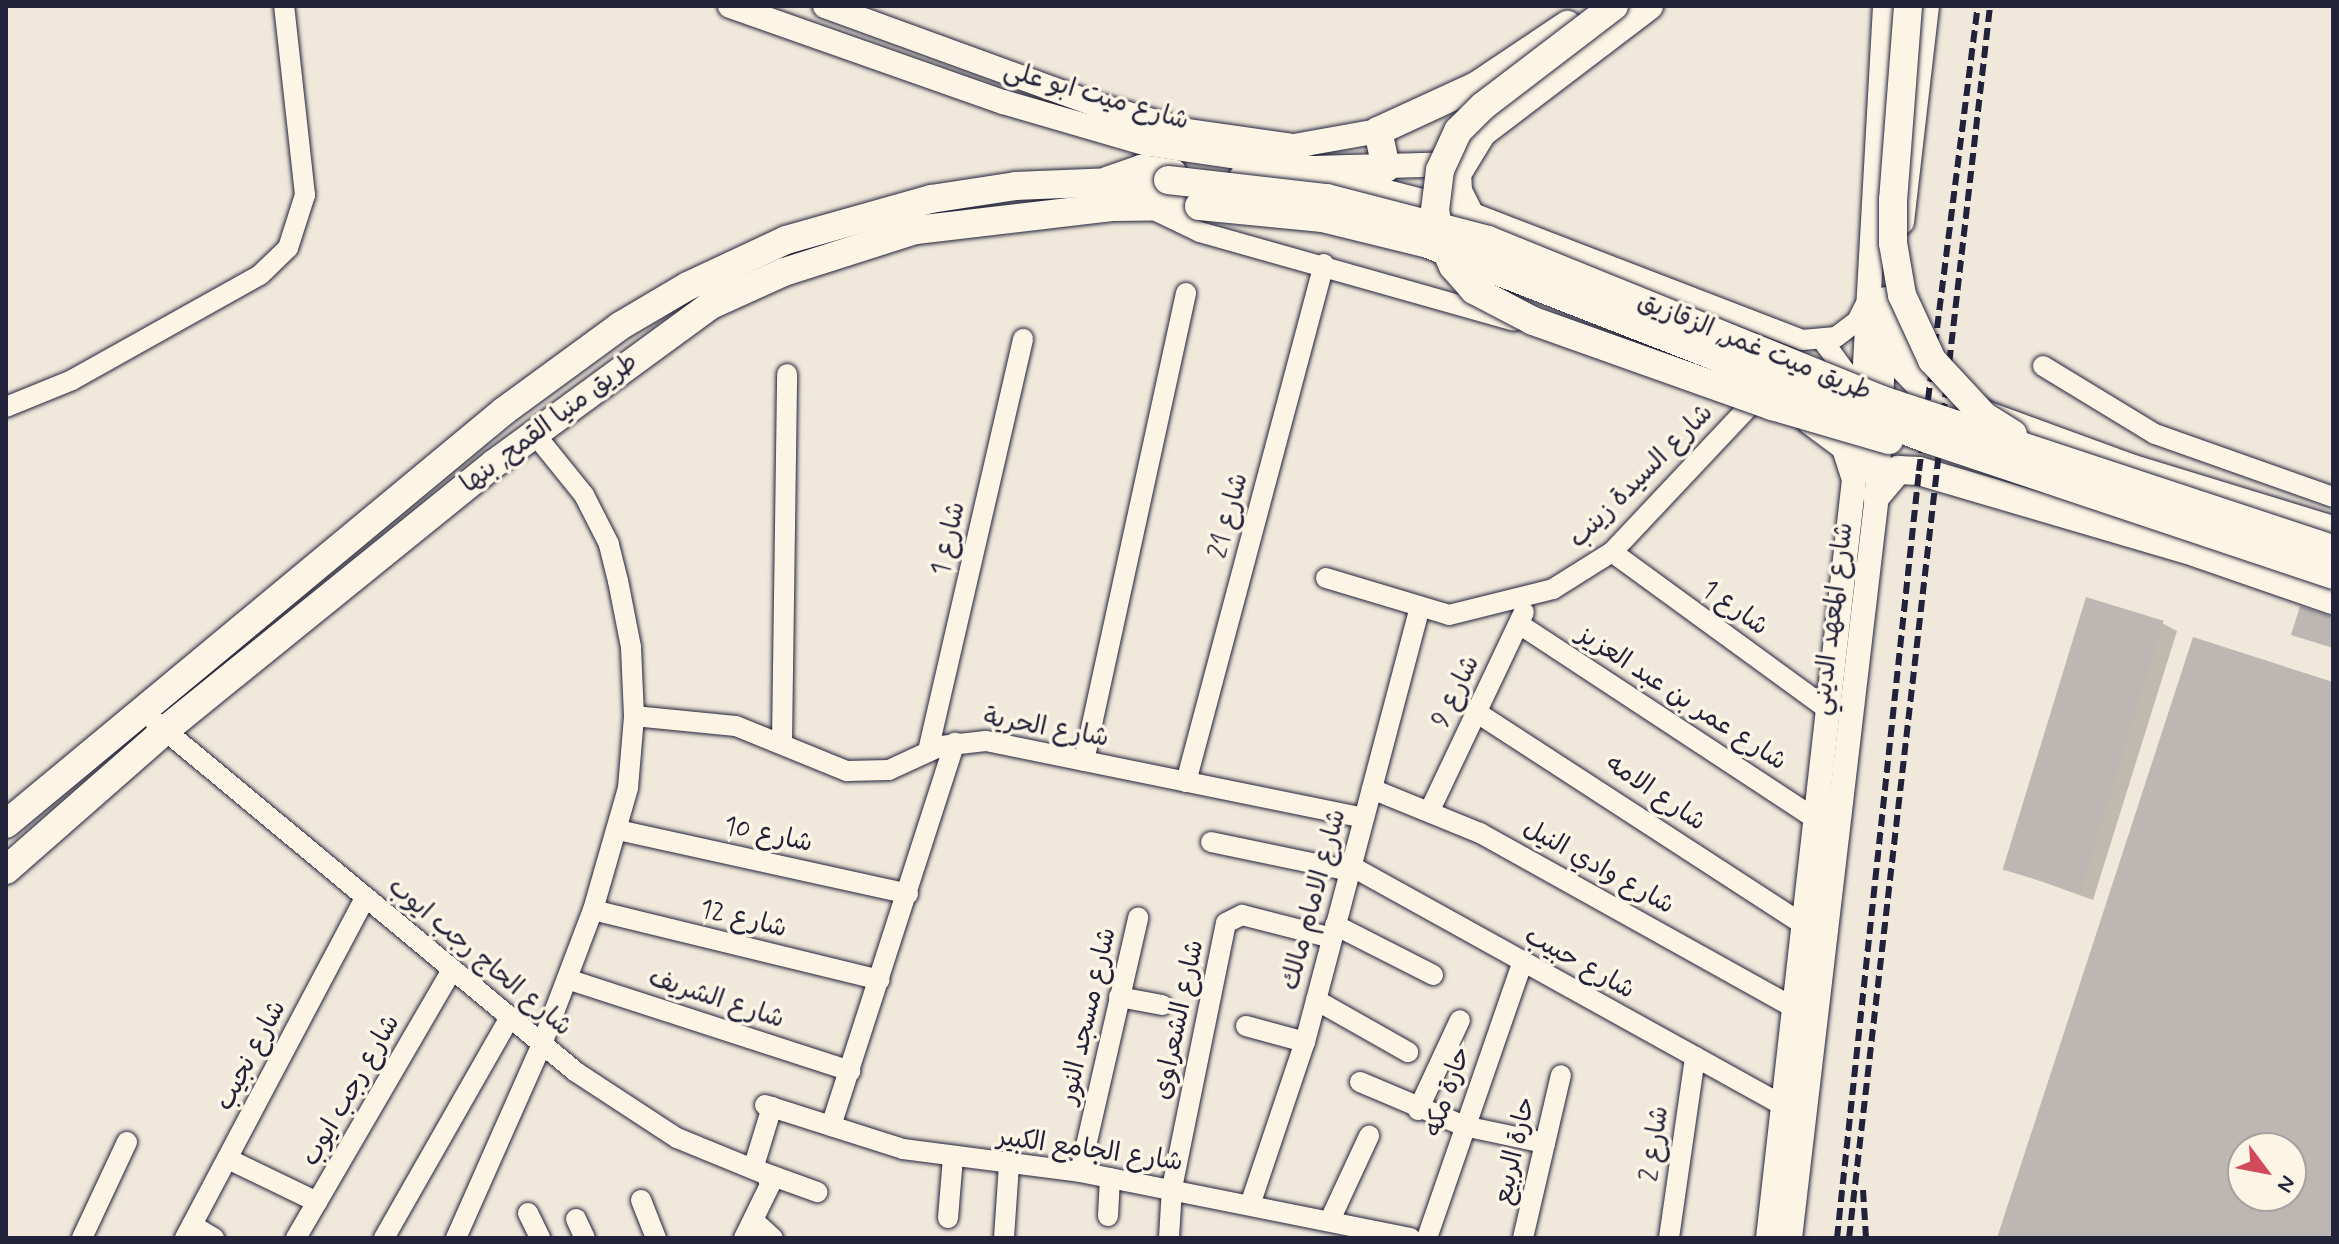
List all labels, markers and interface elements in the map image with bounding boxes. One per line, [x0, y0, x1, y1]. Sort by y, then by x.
street label: شارع ميت ابو على [1000, 56, 1192, 138]
street label: طريق ميت غمر, الزقازيق [1633, 287, 1875, 409]
street label: طريق منيا القمح, بنها [455, 347, 645, 501]
street label: شارع السيدة زينب [1563, 398, 1721, 556]
street label: شارع 21 [1204, 470, 1256, 562]
street label: شارع 1 [926, 499, 974, 579]
street label: شارع المعهد الديني [1807, 521, 1861, 717]
street label: شارع 1 [1695, 574, 1773, 644]
street label: شارع عمر بن عبد العزيز [1570, 620, 1792, 778]
street label: شارع 9 [1426, 651, 1488, 733]
street label: شارع الحرية [981, 703, 1111, 755]
street label: شارع الامه [1599, 749, 1711, 839]
street label: شارع الامام مالك [1276, 806, 1354, 994]
street label: شارع 10 [721, 811, 815, 861]
street label: شارع وادي النيل [1517, 814, 1679, 922]
street label: شارع الحاج رجب ايوب [381, 872, 577, 1044]
street label: شارع 12 [696, 894, 790, 946]
street label: شارع حبيب [1518, 921, 1640, 1007]
street label: شارع مسجد النور [1054, 925, 1124, 1107]
street label: شارع الشعراوى [1148, 937, 1212, 1103]
street label: شارع الشريف [644, 963, 788, 1037]
street label: شارع نجيب [210, 996, 294, 1116]
street label: شارع رجب ايوب [296, 1010, 408, 1172]
street label: حارة مكه [1419, 1043, 1479, 1141]
street label: حارة الربيع [1488, 1094, 1544, 1208]
street label: شارع 2 [1635, 1104, 1677, 1184]
street label: شارع الجامع الكبير [995, 1123, 1185, 1179]
north arrow [2227, 1132, 2307, 1212]
text: N [2270, 1170, 2301, 1197]

